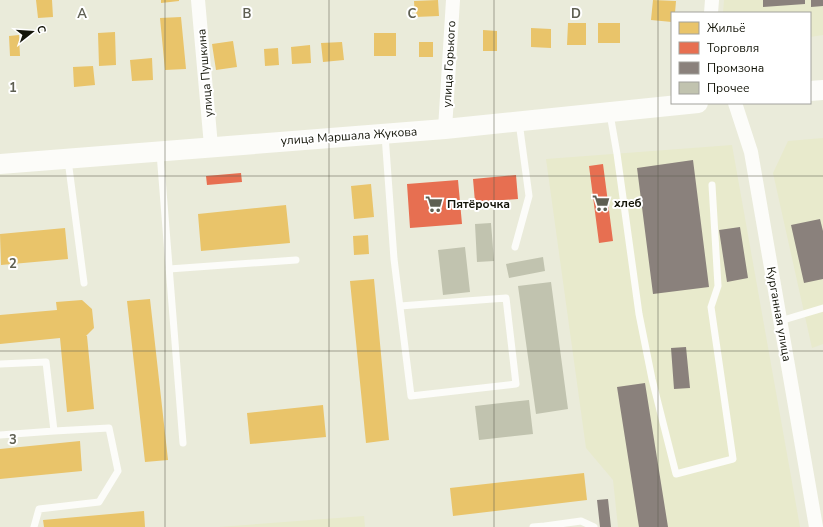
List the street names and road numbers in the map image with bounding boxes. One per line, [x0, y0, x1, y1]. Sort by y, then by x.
street label: улица Горького [439, 20, 459, 108]
street label: улица Пушкина [193, 28, 217, 118]
street label: улица Маршала Жукова [280, 123, 418, 149]
street label: Курганная улица [763, 265, 795, 363]

